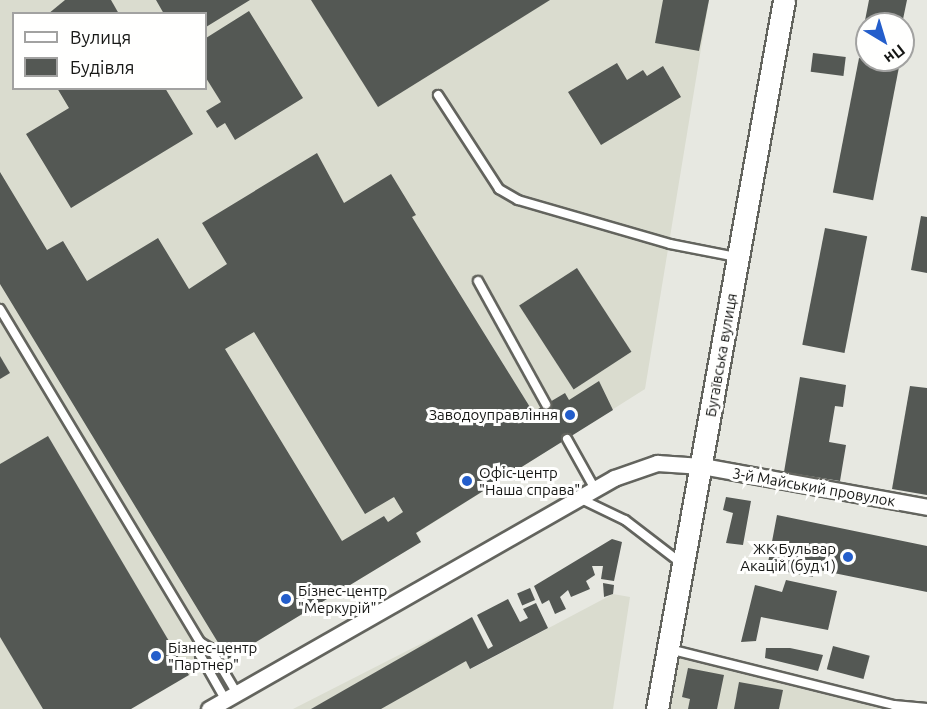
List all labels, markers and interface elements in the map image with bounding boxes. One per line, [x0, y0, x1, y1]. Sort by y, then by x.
legend [12, 12, 207, 90]
north arrow [855, 12, 915, 72]
text: Вулиця [70, 27, 131, 47]
text: Пн [881, 41, 909, 68]
text: Будівля [70, 57, 135, 77]
street label: Бугаївська вулиця [701, 292, 741, 418]
place label: Заводоуправління [429, 406, 558, 424]
marker: Заводоуправління [563, 408, 577, 422]
place label: Офіс-центр "Наша справа" [479, 463, 580, 498]
street label: 3-й Майський провулок [731, 464, 897, 510]
marker: Офіс-центр "Наша справа" [460, 474, 474, 488]
place label: ЖК Бульвар Акацій (буд 1) [740, 539, 836, 574]
marker: ЖК Бульвар Акацій (буд 1) [841, 550, 855, 564]
place label: Бізнес-центр "Меркурій" [298, 581, 387, 616]
marker: Бізнес-центр "Меркурій" [279, 592, 293, 606]
place label: Бізнес-центр "Партнер" [168, 638, 257, 673]
marker: Бізнес-центр "Партнер" [149, 649, 163, 663]

